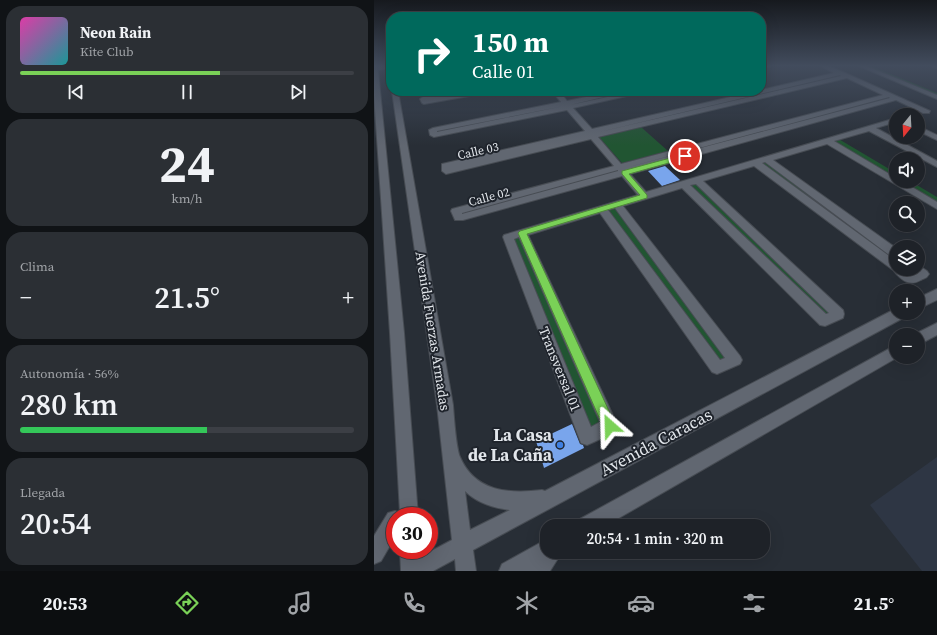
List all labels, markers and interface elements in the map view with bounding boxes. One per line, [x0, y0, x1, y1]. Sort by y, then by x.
text: Neon Rain [80, 22, 151, 43]
text: 150 m [472, 23, 549, 61]
icon: right [406, 28, 458, 80]
text: Kite Club [80, 43, 133, 60]
text: Calle 01 [472, 59, 535, 84]
icon: previous [65, 81, 87, 103]
icon: pause [176, 81, 198, 103]
icon: next [287, 81, 309, 103]
north arrow [889, 108, 925, 144]
map controls [889, 108, 925, 364]
text: 24 [159, 128, 215, 199]
street label: Calle 03 [456, 139, 500, 163]
pin [668, 139, 702, 173]
icon: arrive [674, 145, 696, 167]
button: sound [889, 152, 925, 188]
street label: Calle 02 [467, 184, 511, 210]
text: km/h [172, 190, 202, 207]
button: search [889, 196, 925, 232]
button: layers [889, 240, 925, 276]
street label: Avenida Fuerzas Armadas [411, 250, 455, 412]
text: Clima [20, 258, 54, 275]
text: 21.5° [154, 277, 220, 318]
text: − [20, 282, 32, 312]
text: + [342, 282, 354, 312]
button: + [889, 284, 925, 320]
street label: Transversal 01 [534, 324, 586, 414]
button: − [889, 328, 925, 364]
text: Autonomía · 56% [20, 365, 119, 382]
text: 280 km [20, 384, 118, 425]
street label: Avenida Caracas [596, 402, 716, 482]
position arrow [589, 405, 631, 447]
place label: La Casa de La Caña [468, 423, 553, 467]
marker: La Casa de La Caña [555, 440, 565, 450]
text: Llegada [20, 484, 65, 501]
text: 20:54 [20, 503, 91, 544]
speed limit sign: 30 [386, 507, 438, 559]
text: 20:54 · 1 min · 320 m [587, 528, 723, 549]
icon: directions [173, 589, 201, 617]
icon: music [286, 589, 314, 617]
icon: phone [400, 589, 428, 617]
icon: climate [513, 589, 541, 617]
icon: car [627, 589, 655, 617]
icon: filters [740, 589, 768, 617]
text: 20:53 [43, 591, 87, 616]
text: 21.5° [854, 591, 894, 616]

